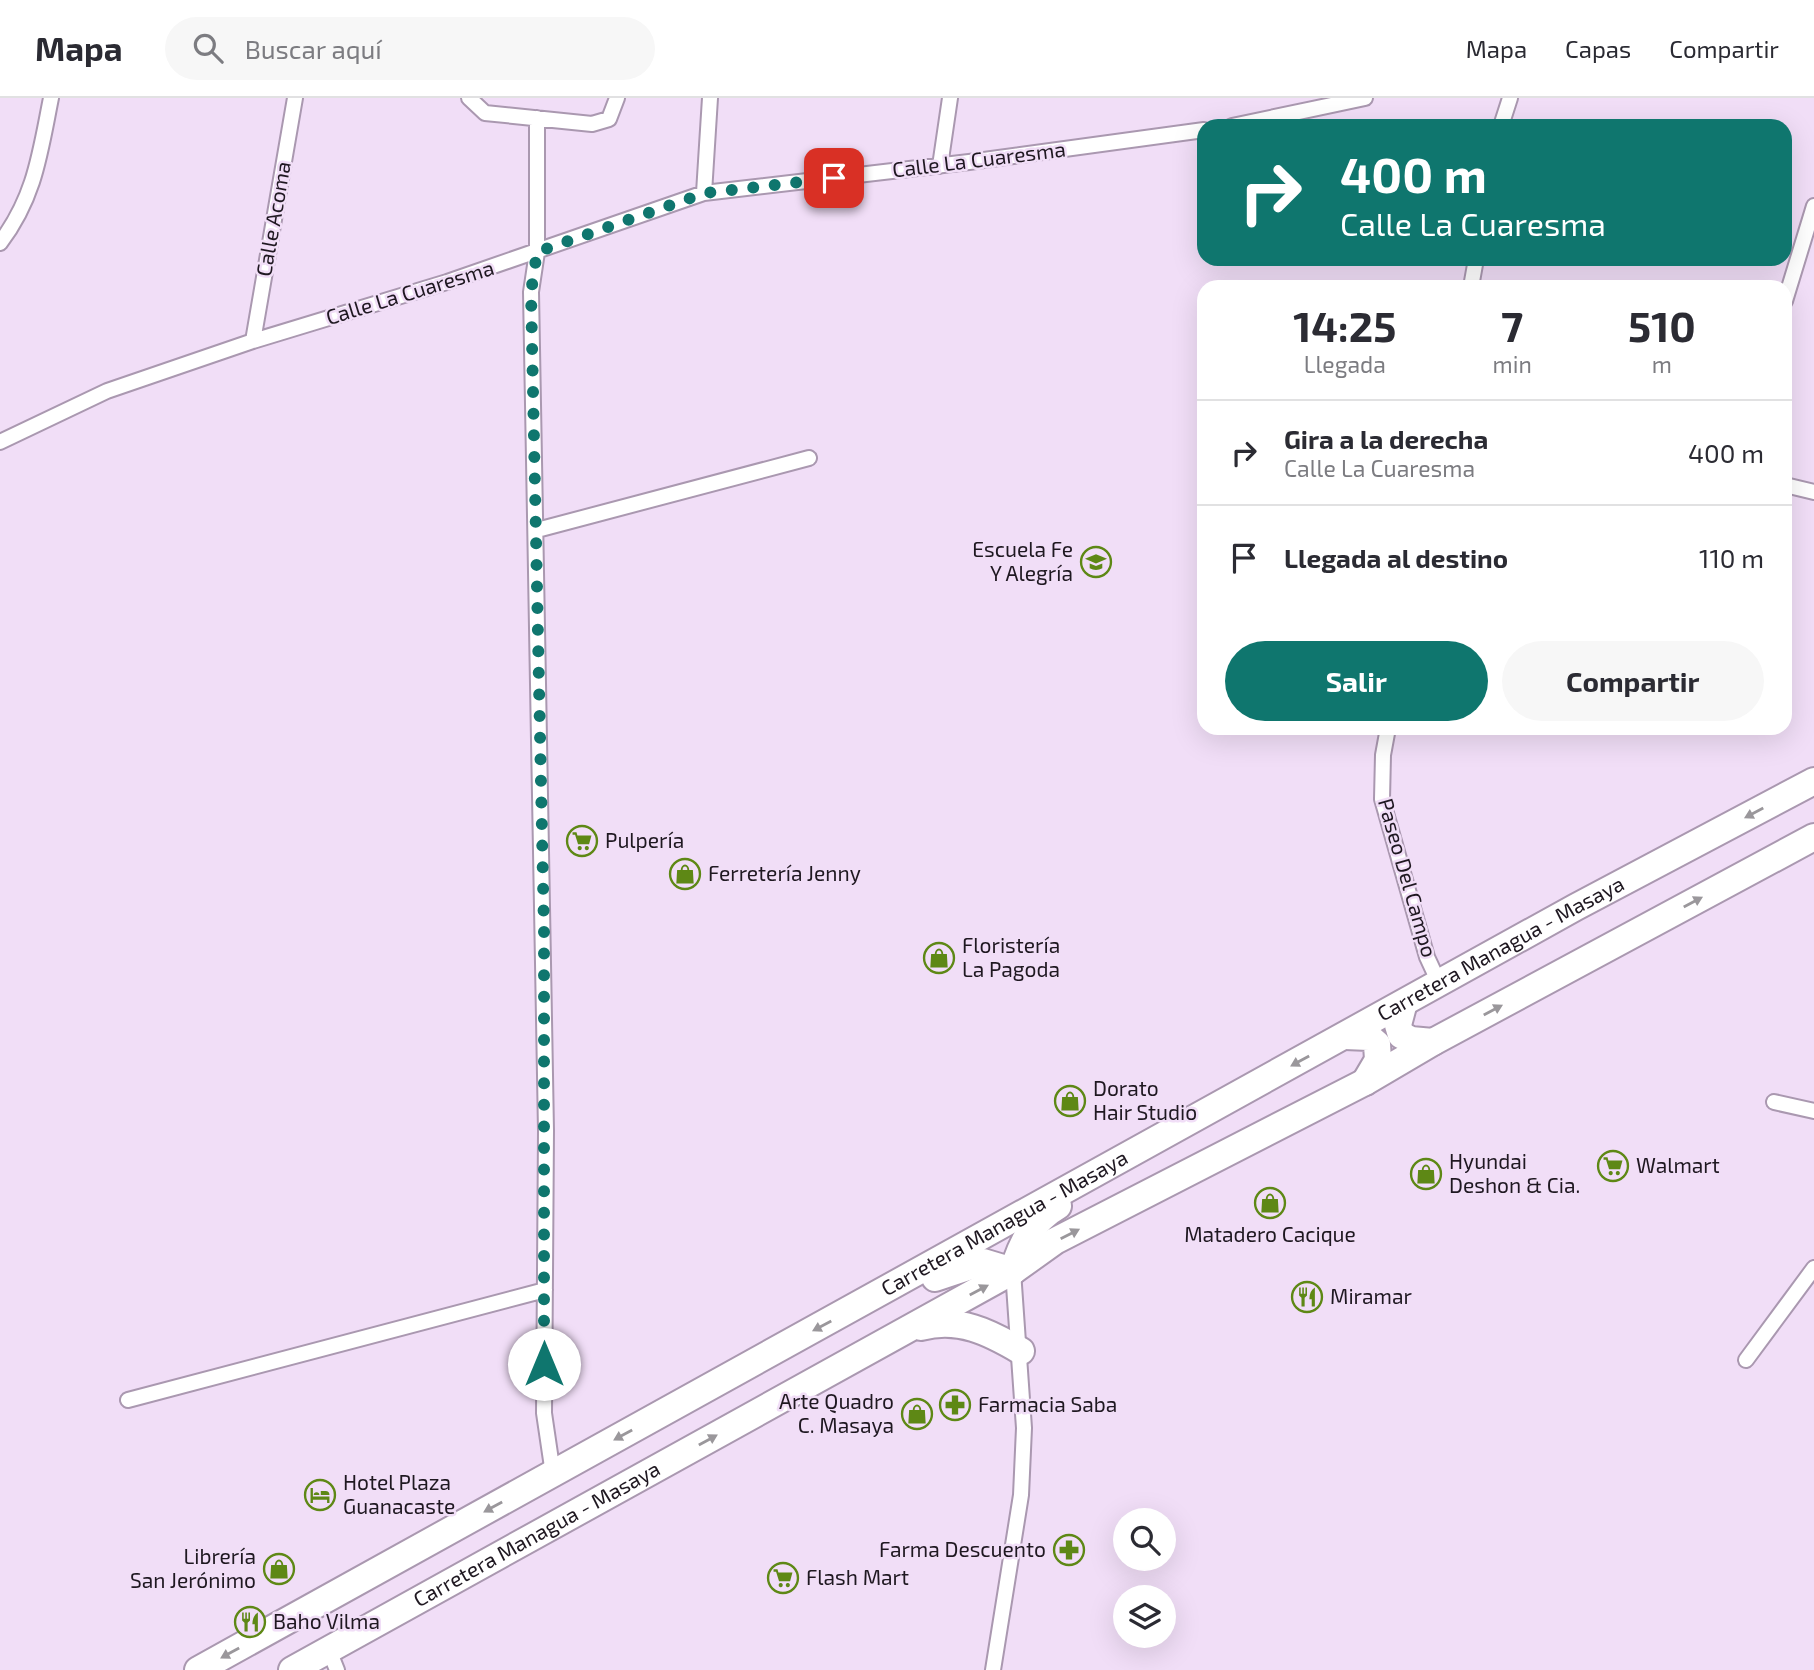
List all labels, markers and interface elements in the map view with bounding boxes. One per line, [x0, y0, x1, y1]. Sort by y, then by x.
search box [165, 17, 655, 80]
text: Mapa [35, 28, 123, 68]
icon: search [189, 29, 227, 67]
text: Buscar aquí [245, 33, 382, 64]
text: Mapa [1466, 34, 1527, 63]
text: Capas [1565, 34, 1631, 63]
text: Compartir [1669, 34, 1779, 63]
street label: Calle La Cuaresma [891, 135, 1067, 182]
text: 400 m [1340, 144, 1487, 203]
icon: right [1225, 147, 1316, 238]
pin [804, 148, 864, 208]
street label: Calle Acoma [250, 159, 295, 278]
icon: arrive [815, 159, 853, 197]
text: Calle La Cuaresma [1340, 204, 1606, 242]
street label: Calle La Cuaresma [322, 254, 497, 329]
text: 14:25 [1293, 300, 1396, 350]
text: 7 [1501, 300, 1523, 350]
text: 510 [1628, 300, 1696, 350]
text: Llegada [1304, 350, 1386, 378]
text: min [1493, 350, 1532, 378]
text: m [1652, 350, 1672, 378]
text: Gira a la derecha [1284, 423, 1488, 454]
icon: right [1225, 434, 1263, 472]
text: 400 m [1688, 437, 1764, 468]
text: Calle La Cuaresma [1284, 454, 1475, 482]
place label: Escuela Fe Y Alegría [972, 536, 1073, 585]
icon: arrive [1225, 539, 1263, 577]
text: Llegada al destino [1284, 542, 1508, 573]
text: 110 m [1699, 542, 1764, 573]
school or university icon: Escuela Fe Y Alegría [1079, 545, 1113, 579]
button: Salir [1225, 641, 1488, 721]
button: Compartir [1502, 641, 1764, 721]
street label: Paseo Del Campo [1374, 795, 1443, 960]
one-way arrow [1744, 807, 1764, 818]
supermarket icon: Pulpería [565, 824, 599, 858]
place label: Pulpería [605, 827, 684, 852]
shop icon: Ferretería Jenny [668, 857, 702, 891]
place label: Ferretería Jenny [708, 860, 861, 885]
street label: Carretera Managua - Masaya [1372, 870, 1628, 1026]
one-way arrow [1683, 896, 1703, 908]
place label: Floristería La Pagoda [962, 932, 1060, 981]
shop icon: Floristería La Pagoda [922, 941, 956, 975]
one-way arrow [1483, 1004, 1503, 1016]
one-way arrow [1290, 1055, 1310, 1067]
place label: Dorato Hair Studio [1093, 1075, 1197, 1124]
shop icon: Dorato Hair Studio [1053, 1084, 1087, 1118]
street label: Carretera Managua - Masaya [876, 1144, 1131, 1300]
place label: Hyundai Deshon & Cia. [1449, 1148, 1580, 1197]
supermarket icon: Walmart [1596, 1149, 1630, 1183]
place label: Walmart [1636, 1152, 1720, 1177]
shop icon: Hyundai Deshon & Cia. [1409, 1157, 1443, 1191]
shop icon: Matadero Cacique [1253, 1186, 1287, 1220]
place label: Matadero Cacique [1184, 1221, 1356, 1246]
one-way arrow [1060, 1228, 1080, 1239]
restaurant icon: Miramar [1290, 1280, 1324, 1314]
place label: Miramar [1330, 1283, 1412, 1308]
one-way arrow [970, 1284, 990, 1296]
one-way arrow [813, 1320, 832, 1332]
position arrow [507, 1327, 581, 1401]
place label: Arte Quadro C. Masaya [779, 1388, 894, 1437]
pharmacy icon: Farmacia Saba [938, 1388, 972, 1422]
place label: Farmacia Saba [978, 1391, 1117, 1416]
shop icon: Arte Quadro C. Masaya [900, 1397, 934, 1431]
one-way arrow [613, 1429, 633, 1441]
one-way arrow [699, 1434, 718, 1446]
street label: Carretera Managua - Masaya [409, 1455, 664, 1611]
place label: Hotel Plaza Guanacaste [343, 1469, 455, 1518]
hotel icon: Hotel Plaza Guanacaste [303, 1478, 337, 1512]
one-way arrow [483, 1501, 503, 1513]
map controls [1113, 1508, 1176, 1648]
button: search [1113, 1508, 1176, 1571]
pharmacy icon: Farma Descuento [1052, 1533, 1086, 1567]
place label: Farma Descuento [879, 1536, 1046, 1561]
place label: Librería San Jerónimo [130, 1543, 256, 1592]
shop icon: Librería San Jerónimo [262, 1552, 296, 1586]
supermarket icon: Flash Mart [766, 1561, 800, 1595]
place label: Flash Mart [806, 1564, 909, 1589]
button: layers [1113, 1585, 1176, 1648]
restaurant icon: Baho Vilma [233, 1605, 267, 1639]
place label: Baho Vilma [273, 1608, 380, 1633]
one-way arrow [220, 1647, 240, 1658]

